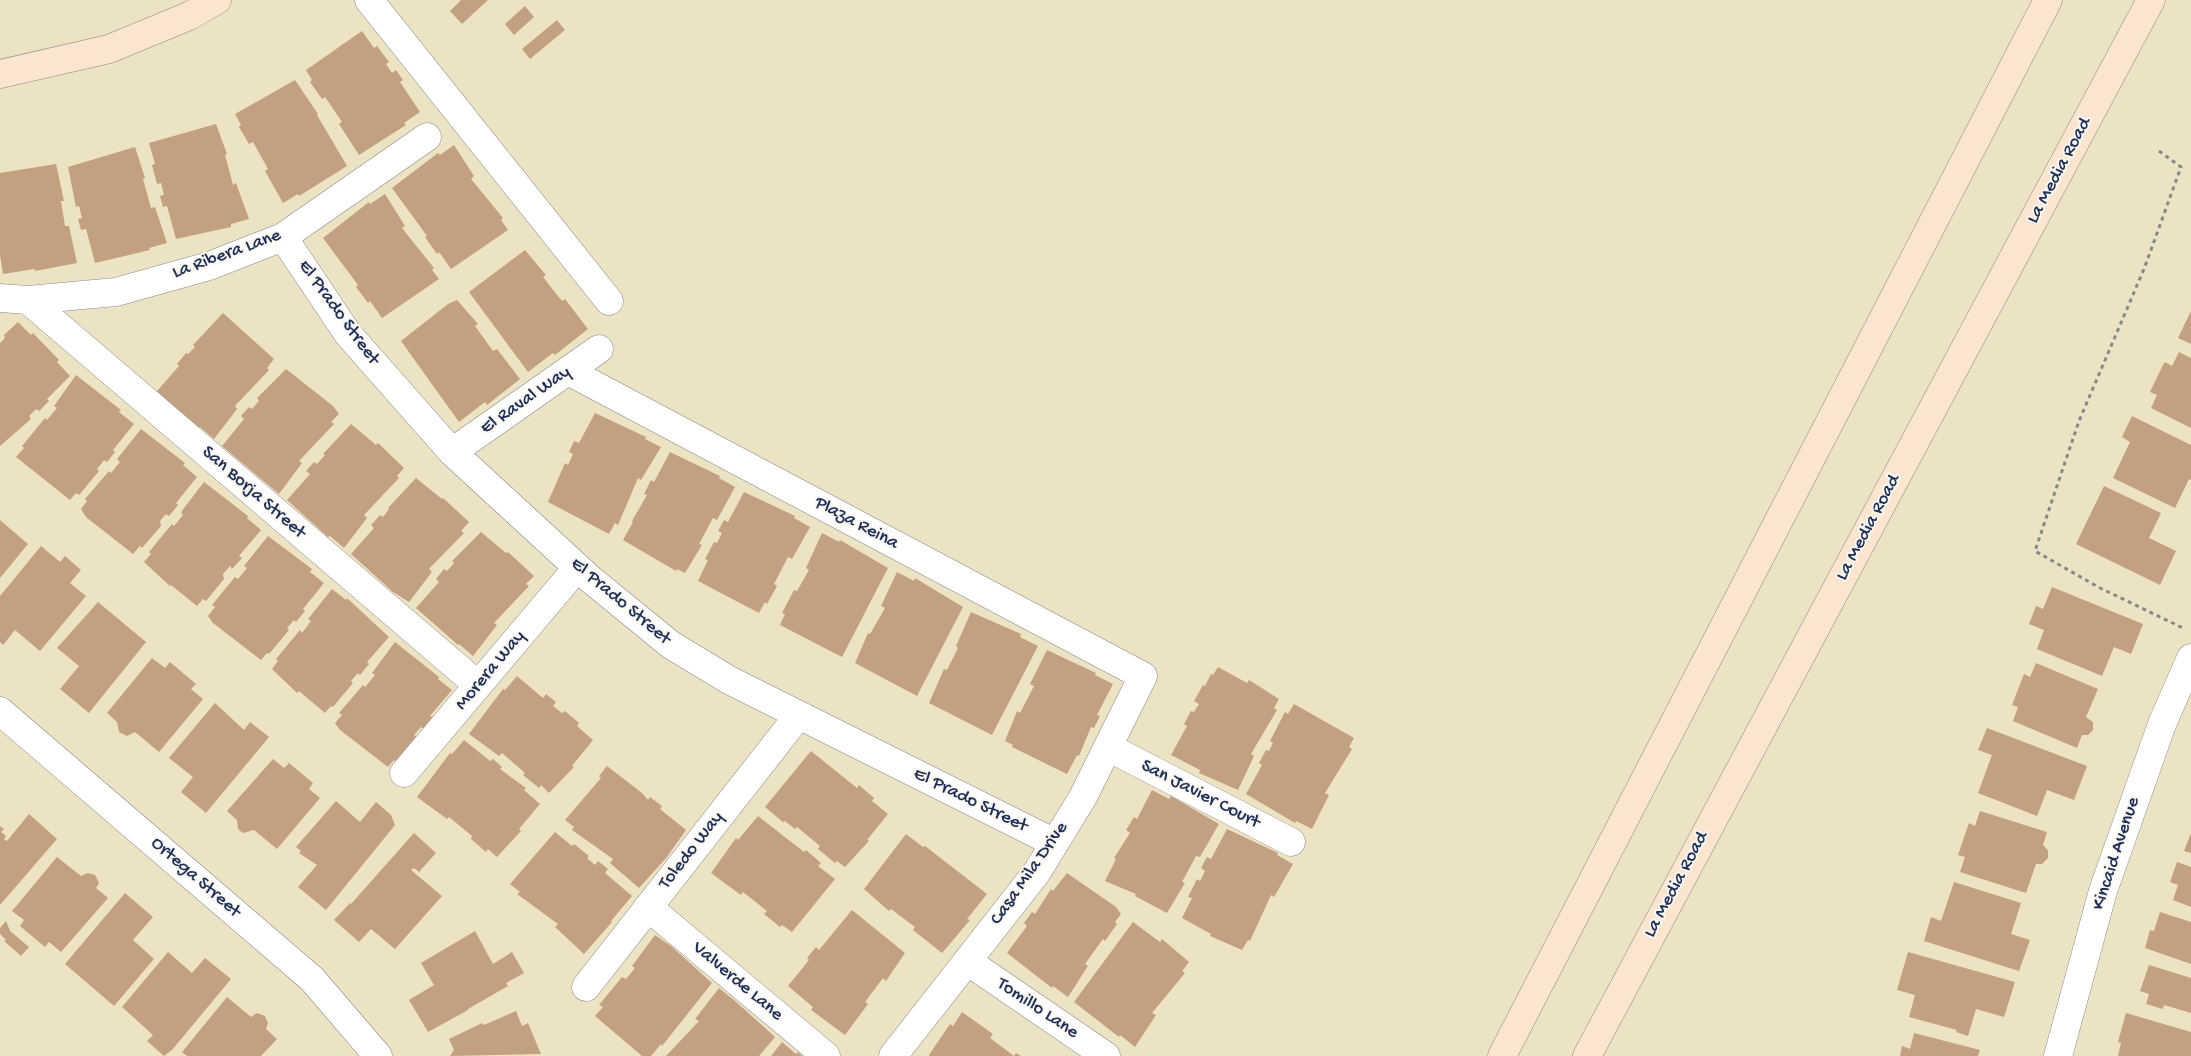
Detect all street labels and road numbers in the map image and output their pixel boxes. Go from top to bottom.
street label: La Media Road [2023,114,2097,228]
street label: La Ribera Lane [170,225,284,285]
street label: El Prado Street [292,256,384,370]
street label: El Raval Way [477,362,575,440]
street label: San Borja Street [196,442,310,544]
street label: La Media Road [1832,471,1906,585]
street label: Plaza Reina [810,492,902,556]
street label: El Prado Street [565,553,675,651]
street label: Morera Way [451,626,531,716]
street label: San Javier Court [1137,755,1263,835]
street label: El Prado Street [909,763,1031,839]
street label: Kincaid Avenue [2088,795,2146,913]
street label: Toledo Way [654,807,730,895]
street label: Casa Mila Drive [986,818,1074,930]
street label: La Media Road [1640,828,1714,942]
street label: Ortega Street [145,833,245,923]
street label: Valverde Lane [687,937,787,1027]
street label: Tomillo Lane [992,973,1082,1045]

